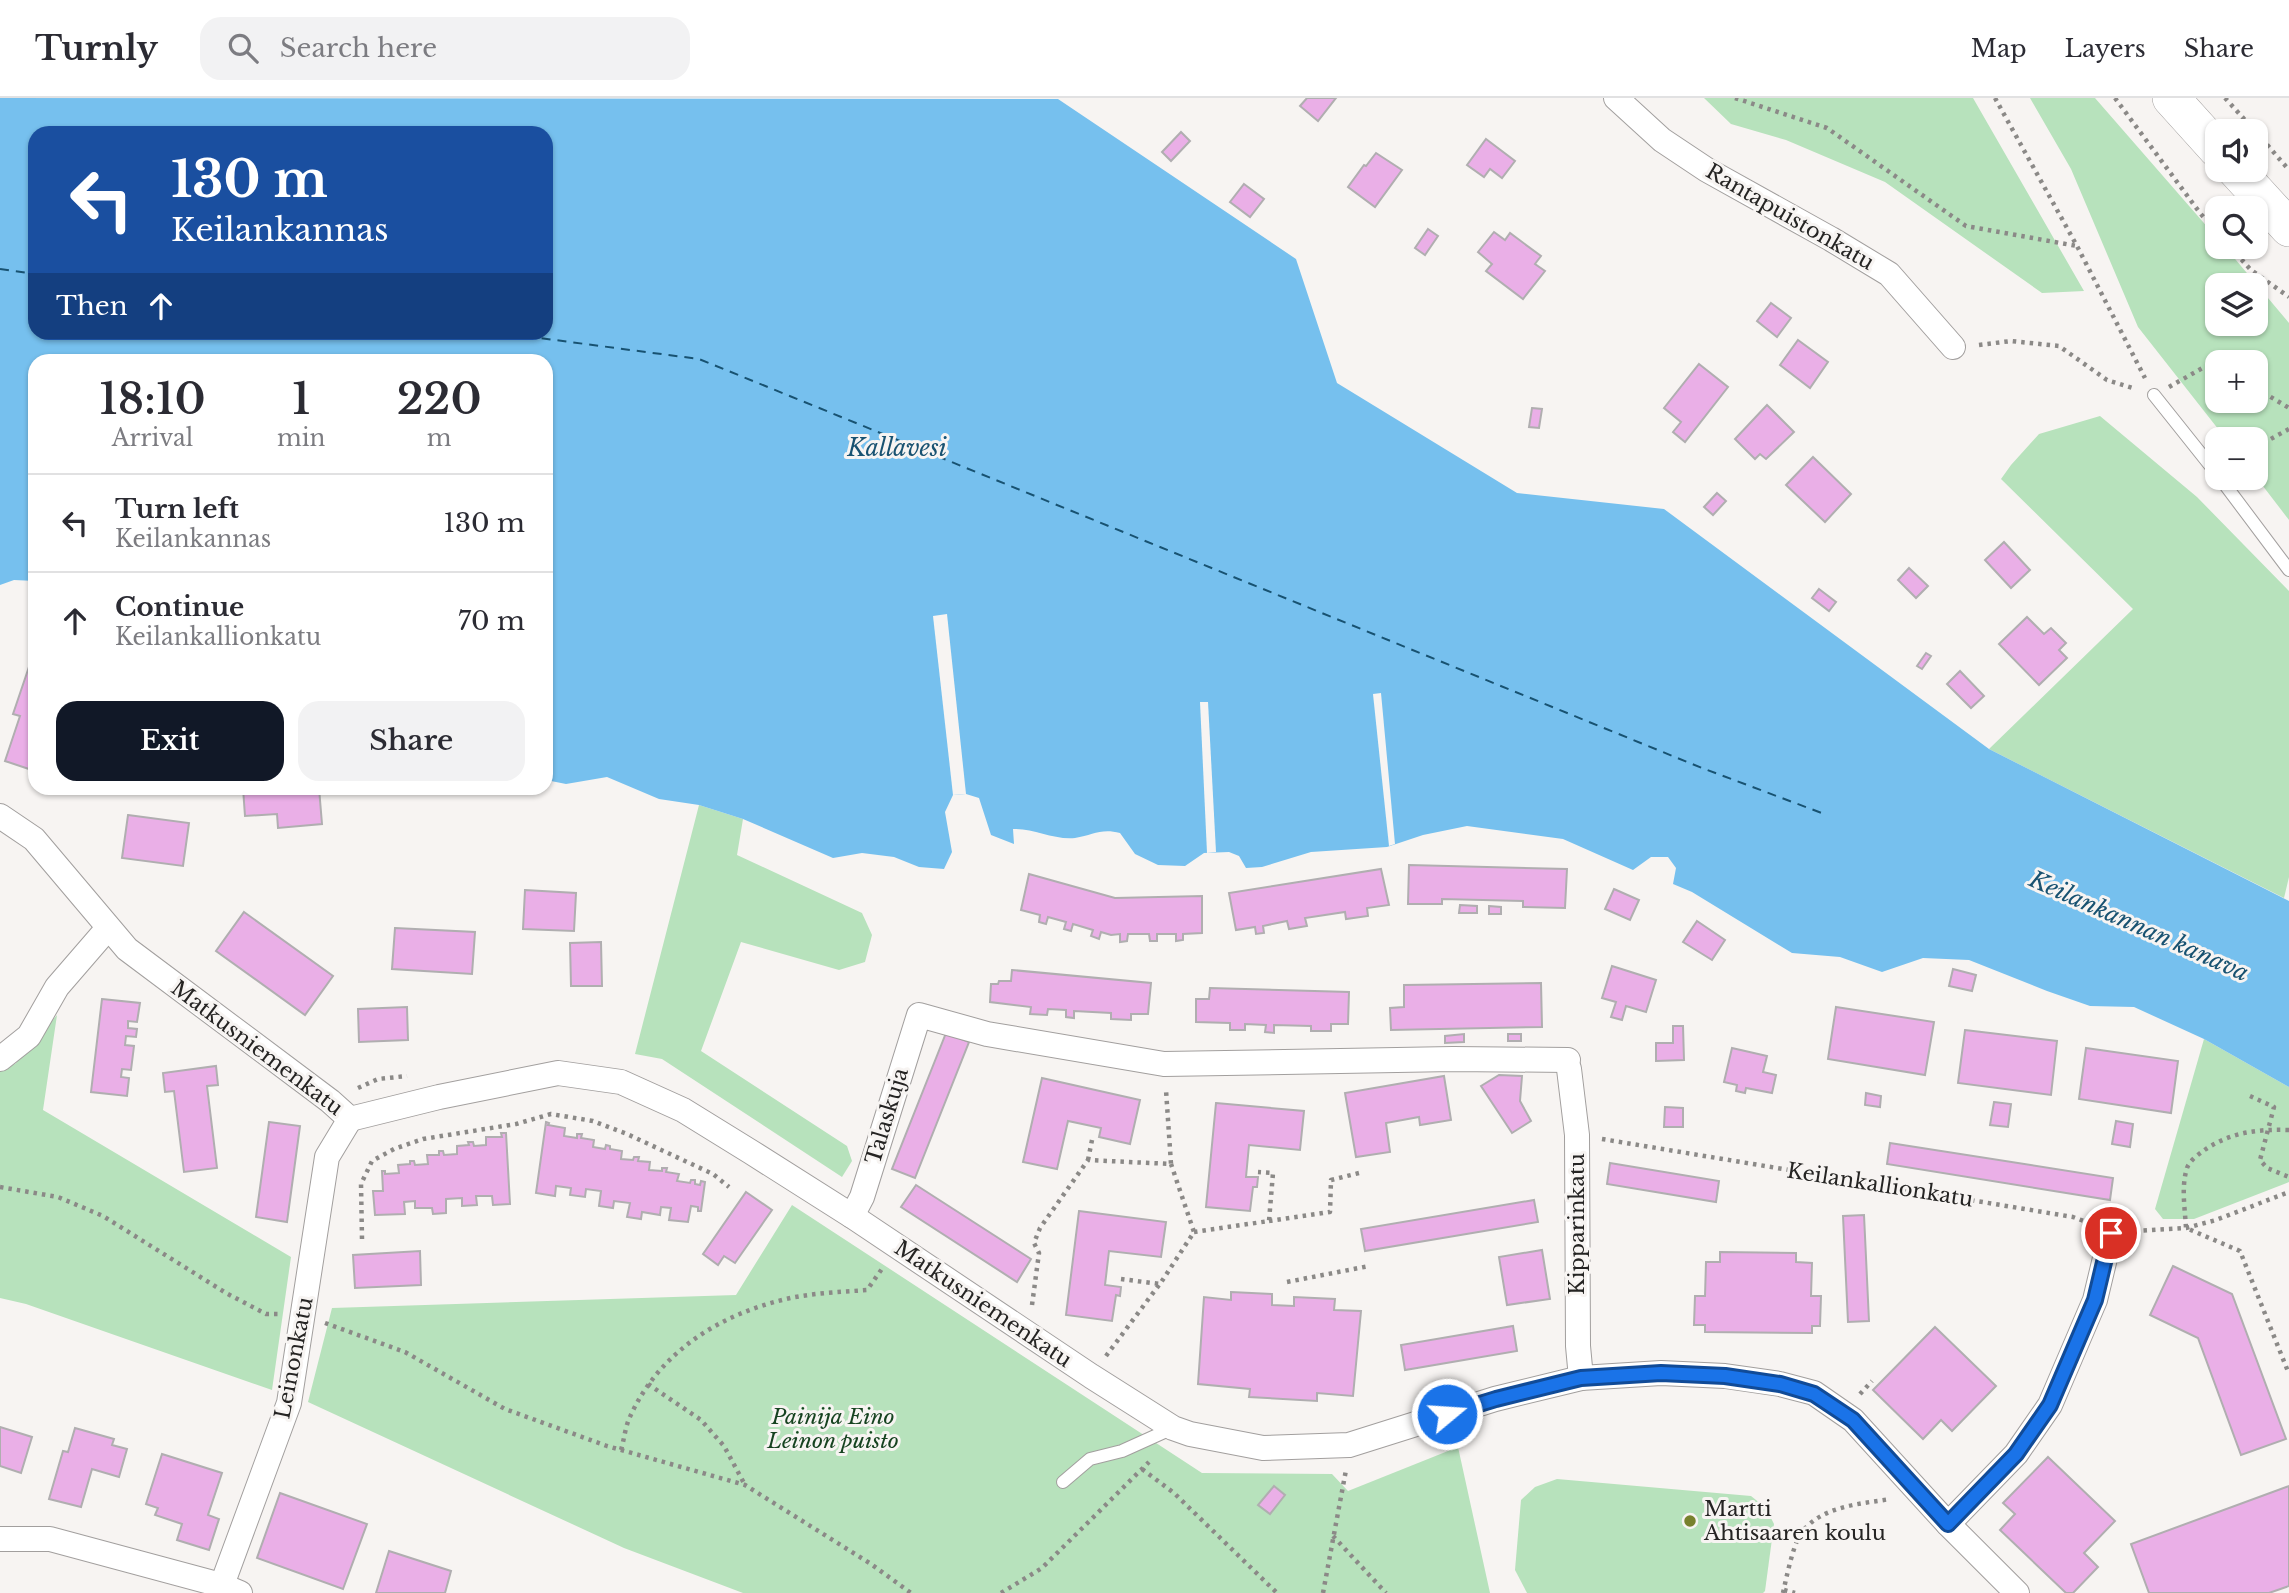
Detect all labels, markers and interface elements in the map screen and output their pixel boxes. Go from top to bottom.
search box [200,17,690,80]
text: Turnly [35,28,158,69]
icon: search [224,29,262,67]
text: Search here [280,32,437,64]
text: Map [1971,34,2027,63]
text: Layers [2065,34,2146,63]
text: Share [2184,34,2254,63]
map controls [2205,119,2268,490]
button: sound [2205,119,2268,182]
text: 130 m [171,149,328,210]
icon: left [56,154,147,245]
street label: Rantapuistonkatu [1701,158,1879,276]
button: search [2205,196,2268,259]
text: Keilankannas [171,210,388,250]
button: layers [2205,273,2268,336]
icon: ahead [142,287,180,325]
text: Then [56,290,128,322]
button: + [2205,350,2268,413]
text: 18:10 [99,373,206,425]
text: 1 [292,373,310,425]
text: 220 [397,373,482,425]
text: Arrival [112,424,193,452]
text: min [277,424,325,452]
text: m [427,424,451,452]
button: − [2205,427,2268,490]
water label: Kallavesi [846,434,947,462]
text: Turn left [115,493,239,525]
icon: left [56,504,94,542]
text: 130 m [443,507,525,539]
text: Keilankannas [115,525,271,553]
text: Continue [115,591,244,623]
icon: ahead [56,602,94,640]
text: 70 m [458,605,525,637]
text: Keilankallionkatu [115,623,321,651]
button: Exit [56,701,284,781]
button: Share [298,701,525,781]
water label: Keilankannan kanava [2024,865,2253,987]
street label: Matkusniemenkatu [166,975,348,1121]
street label: Talaskuja [860,1064,914,1167]
street label: Kipparinkatu [1564,1153,1590,1295]
street label: Keilankallionkatu [1785,1157,1975,1213]
pin [2081,1203,2141,1263]
icon: arrive [2092,1214,2130,1252]
street label: Matkusniemenkatu [889,1235,1077,1373]
street label: Leinonkatu [269,1295,319,1421]
position arrow [1410,1377,1484,1451]
park label: Painija Eino Leinon puisto [766,1404,899,1454]
place label: Martti Ahtisaaren koulu [1703,1496,1886,1546]
marker: Martti Ahtisaaren koulu [1682,1513,1698,1529]

